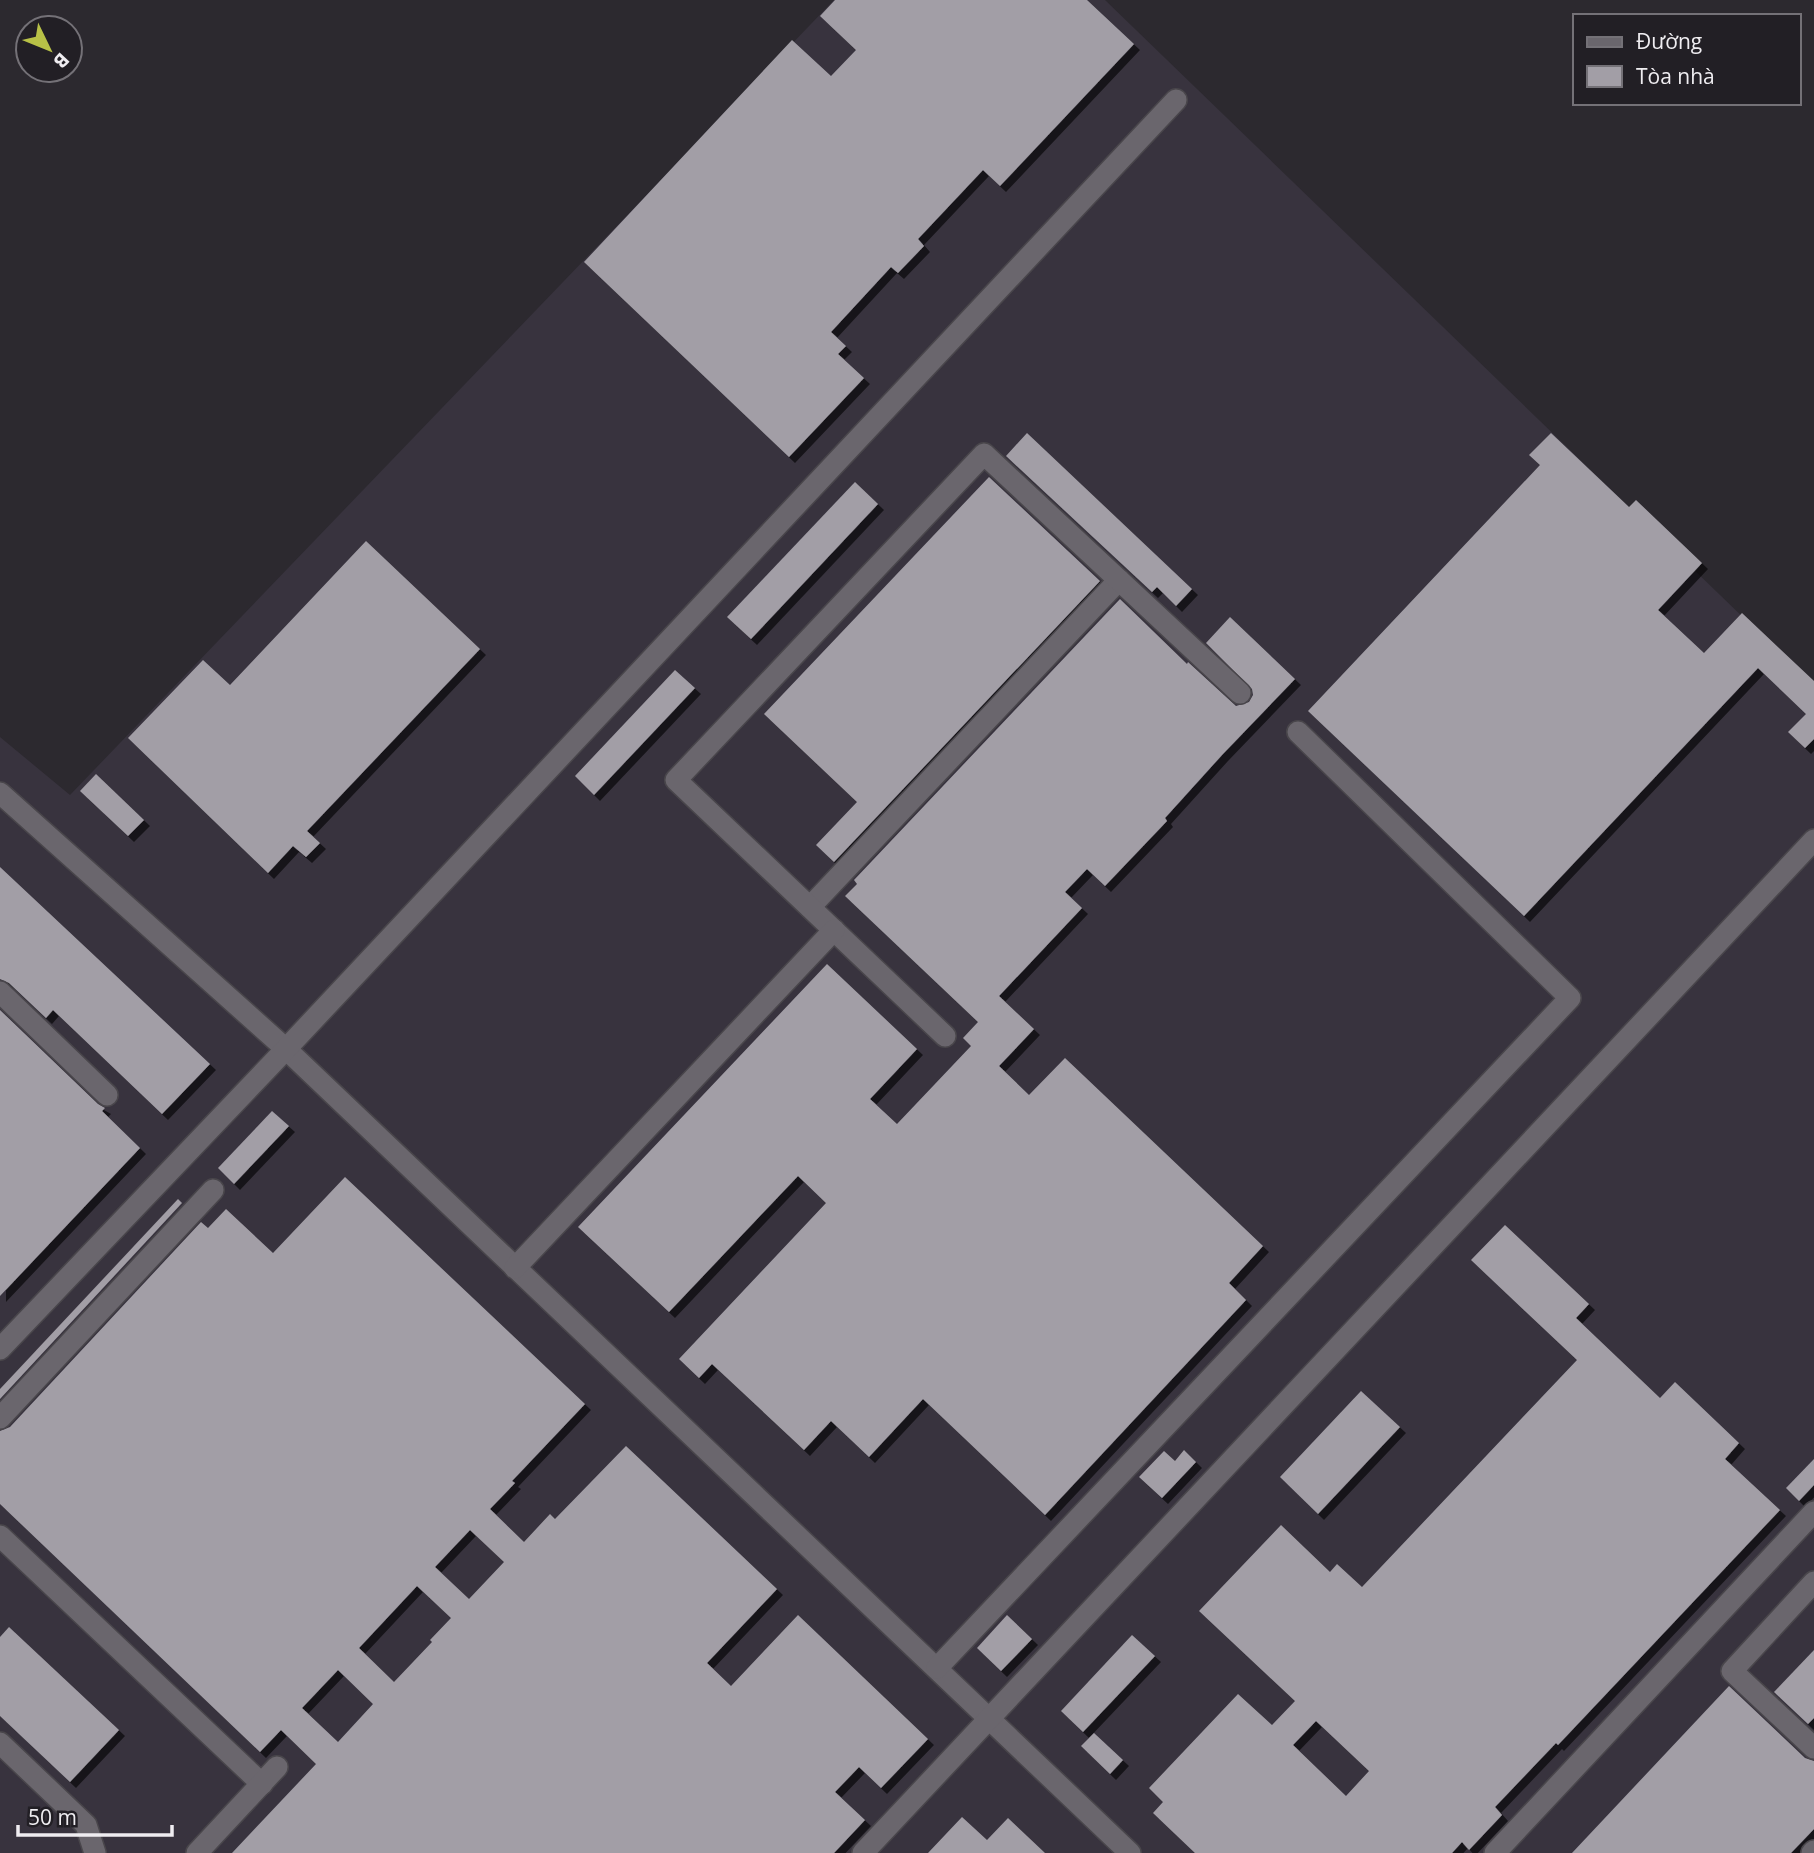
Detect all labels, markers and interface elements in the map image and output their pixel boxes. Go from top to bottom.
north arrow [14,14,84,84]
legend [1573,14,1800,105]
text: Đường [1636,27,1702,55]
text: B [48,47,75,74]
text: Tòa nhà [1636,62,1715,90]
scale bar [18,1794,172,1838]
text: 50 m [28,1803,77,1831]

